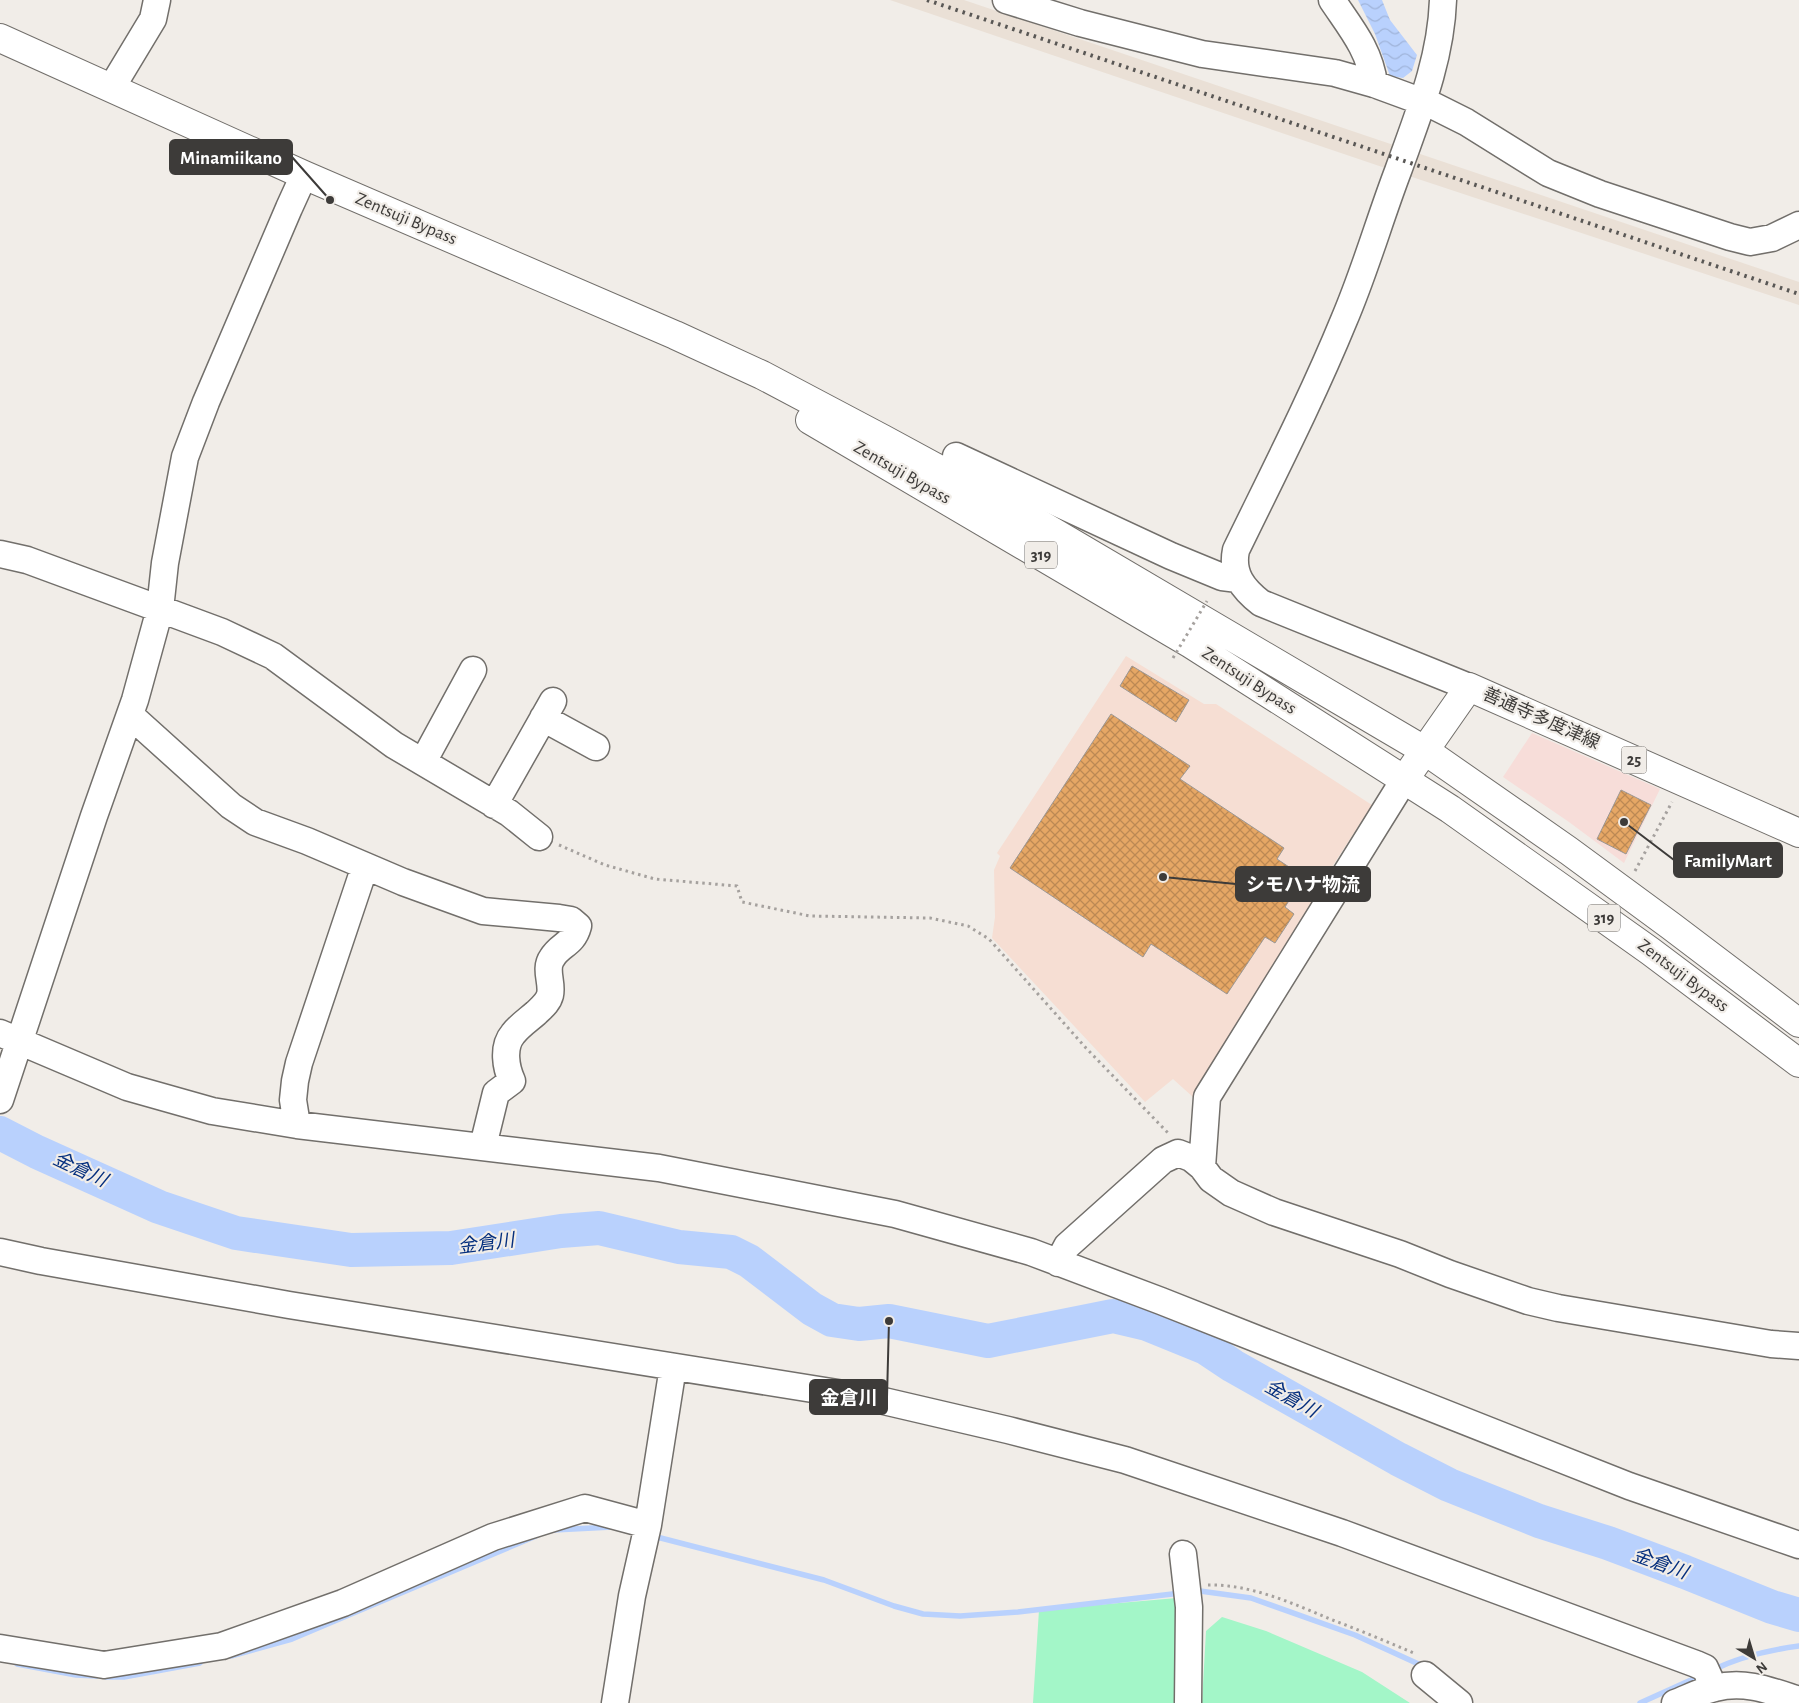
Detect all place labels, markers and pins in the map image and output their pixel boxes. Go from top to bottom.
callout: Minamiikano [170,140,292,174]
callout: FamilyMart [1674,843,1782,877]
callout: シモハナ物流 [1236,867,1370,901]
callout: 金倉川 [810,1380,887,1414]

